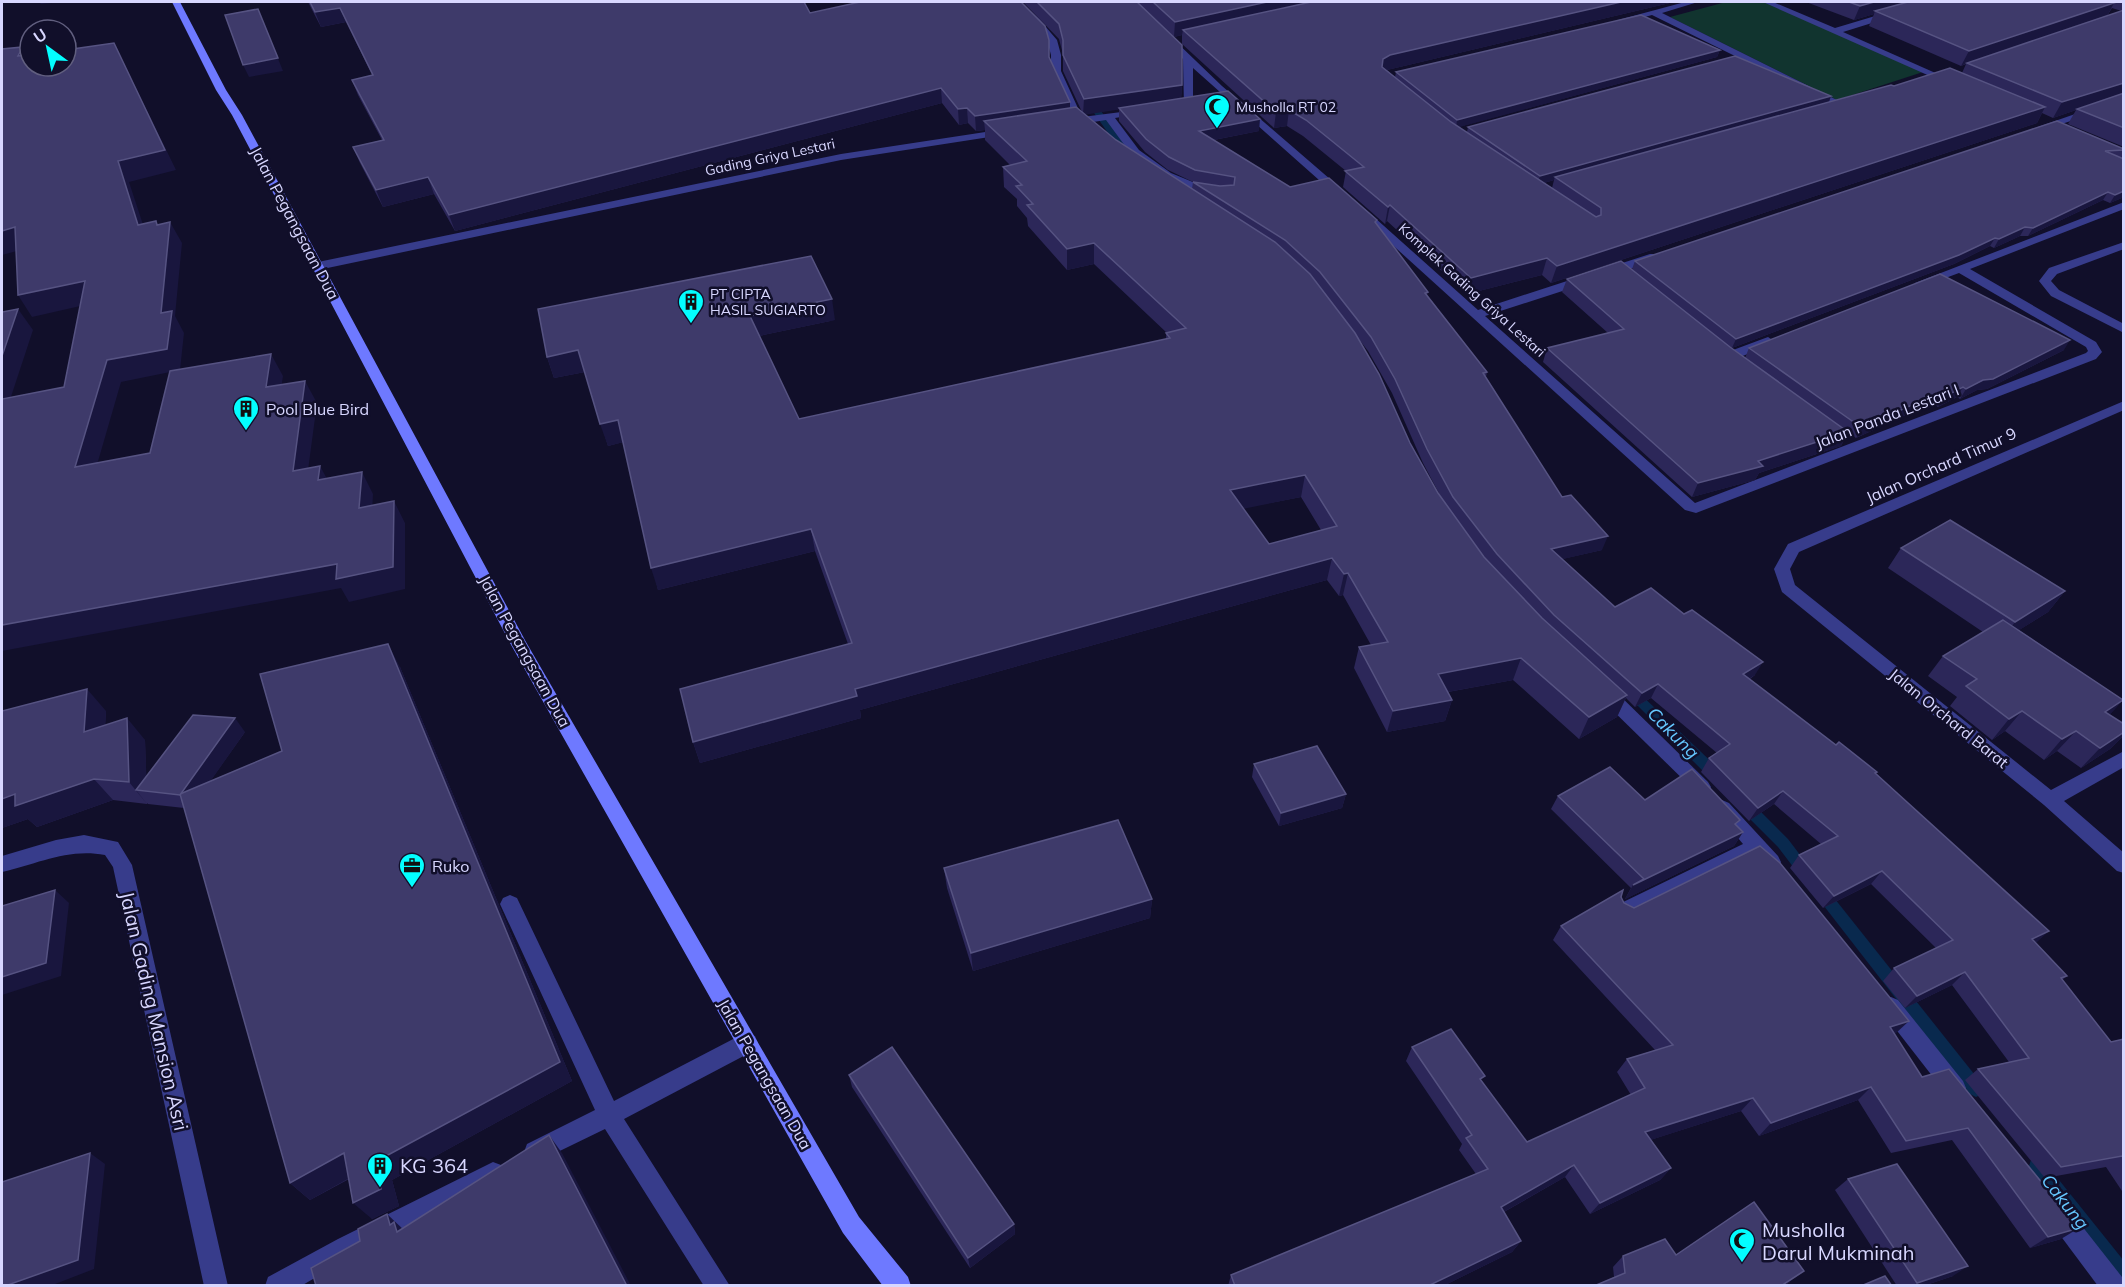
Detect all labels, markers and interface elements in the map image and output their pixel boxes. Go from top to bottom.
north arrow [18,18,78,78]
text: U [29,24,50,47]
mosque icon: Musholla RT 02 [1202,92,1232,130]
place label: Musholla RT 02 [1236,98,1336,116]
street label: Gading Griya Lestari [703,134,837,180]
street label: Jalan Pegangsaan Dua [246,143,344,303]
street label: Komplek Gading Griya Lestari [1395,219,1549,361]
place label: PT CIPTA HASIL SUGIARTO [710,285,826,319]
building icon: PT CIPTA HASIL SUGIARTO [676,287,706,325]
street label: Jalan Panda Lestari I [1812,379,1962,453]
building icon: Pool Blue Bird [231,394,261,432]
place label: Pool Blue Bird [266,399,369,419]
street label: Jalan Orchard Timur 9 [1863,423,2019,507]
street label: Jalan Pegangsaan Dua [475,572,575,730]
street label: Jalan Orchard Barat [1885,664,2013,772]
water label: Cakung [1643,702,1704,763]
office icon: Ruko [397,851,427,889]
place label: Ruko [432,856,469,876]
street label: Jalan Gading Mansion Asri [115,889,194,1133]
street label: Jalan Pegangsaan Dua [714,995,816,1153]
building icon: KG 364 [365,1151,395,1189]
place label: KG 364 [400,1153,468,1178]
water label: Cakung [2037,1169,2094,1234]
place label: Musholla Darul Mukminah [1762,1217,1914,1265]
mosque icon: Musholla Darul Mukminah [1727,1226,1757,1264]

